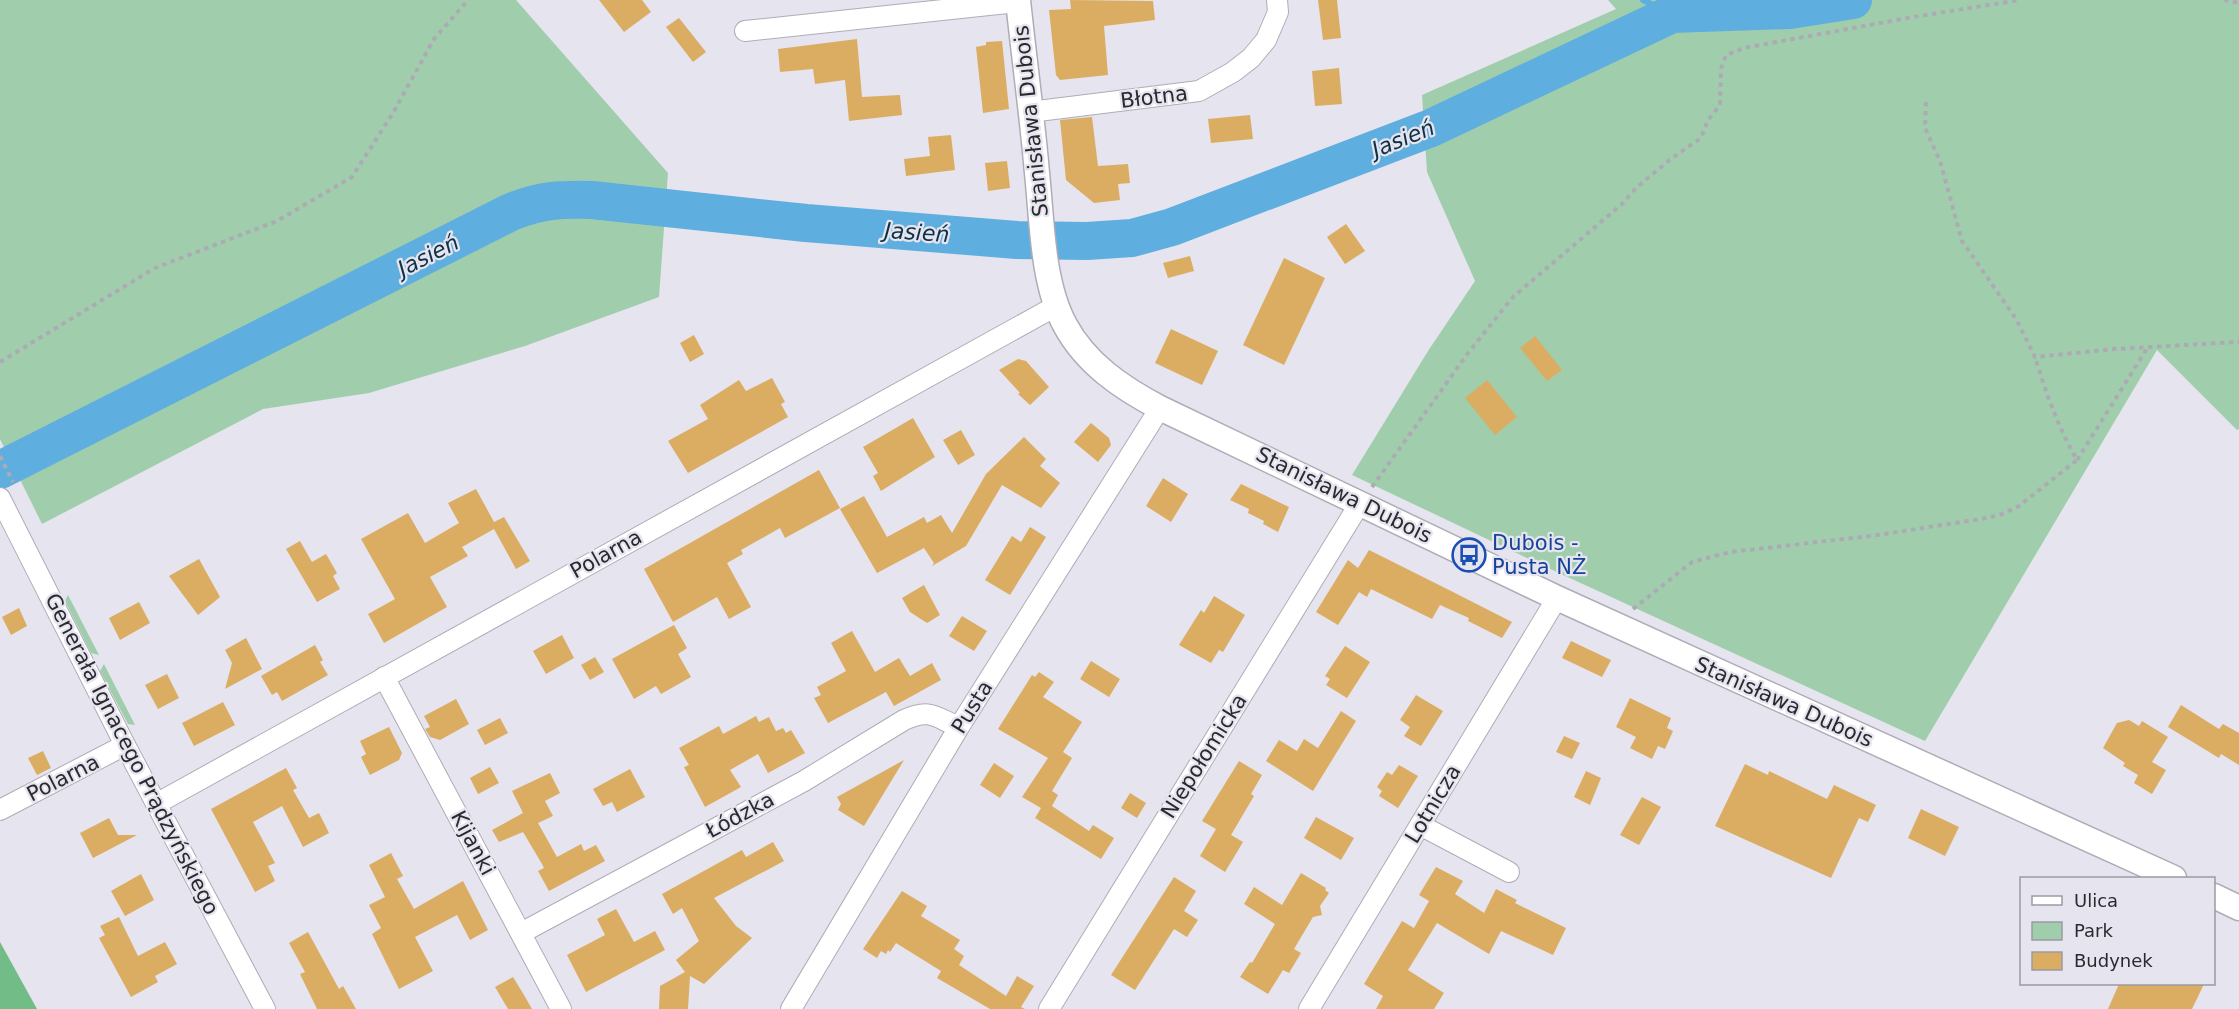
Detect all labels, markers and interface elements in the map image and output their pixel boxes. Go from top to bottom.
street label: Stanisława Dubois [1009,24,1053,218]
street label: Błotna [1119,81,1189,113]
water label: Jasień [1365,115,1438,164]
water label: Jasień [880,217,950,247]
water label: Jasień [390,230,463,283]
street label: Stanisława Dubois [1252,442,1436,548]
street label: Polarna [566,525,646,583]
place label: Dubois - Pusta NŻ [1492,531,1586,579]
bus stop icon: Dubois - Pusta NŻ [1451,537,1487,573]
street label: Generała Ignacego Prądzyńskiego [40,589,224,919]
street label: Stanisława Dubois [1691,652,1877,752]
street label: Pusta [947,676,997,738]
street label: Niepołomicka [1156,689,1252,823]
street label: Polarna [23,750,103,806]
street label: Lotnicza [1400,761,1466,847]
street label: Łódzka [701,787,778,843]
street label: Kijanki [446,807,500,879]
legend [2020,877,2215,985]
text: Ulica [2074,890,2118,911]
text: Park [2074,920,2113,941]
text: Budynek [2074,950,2153,971]

